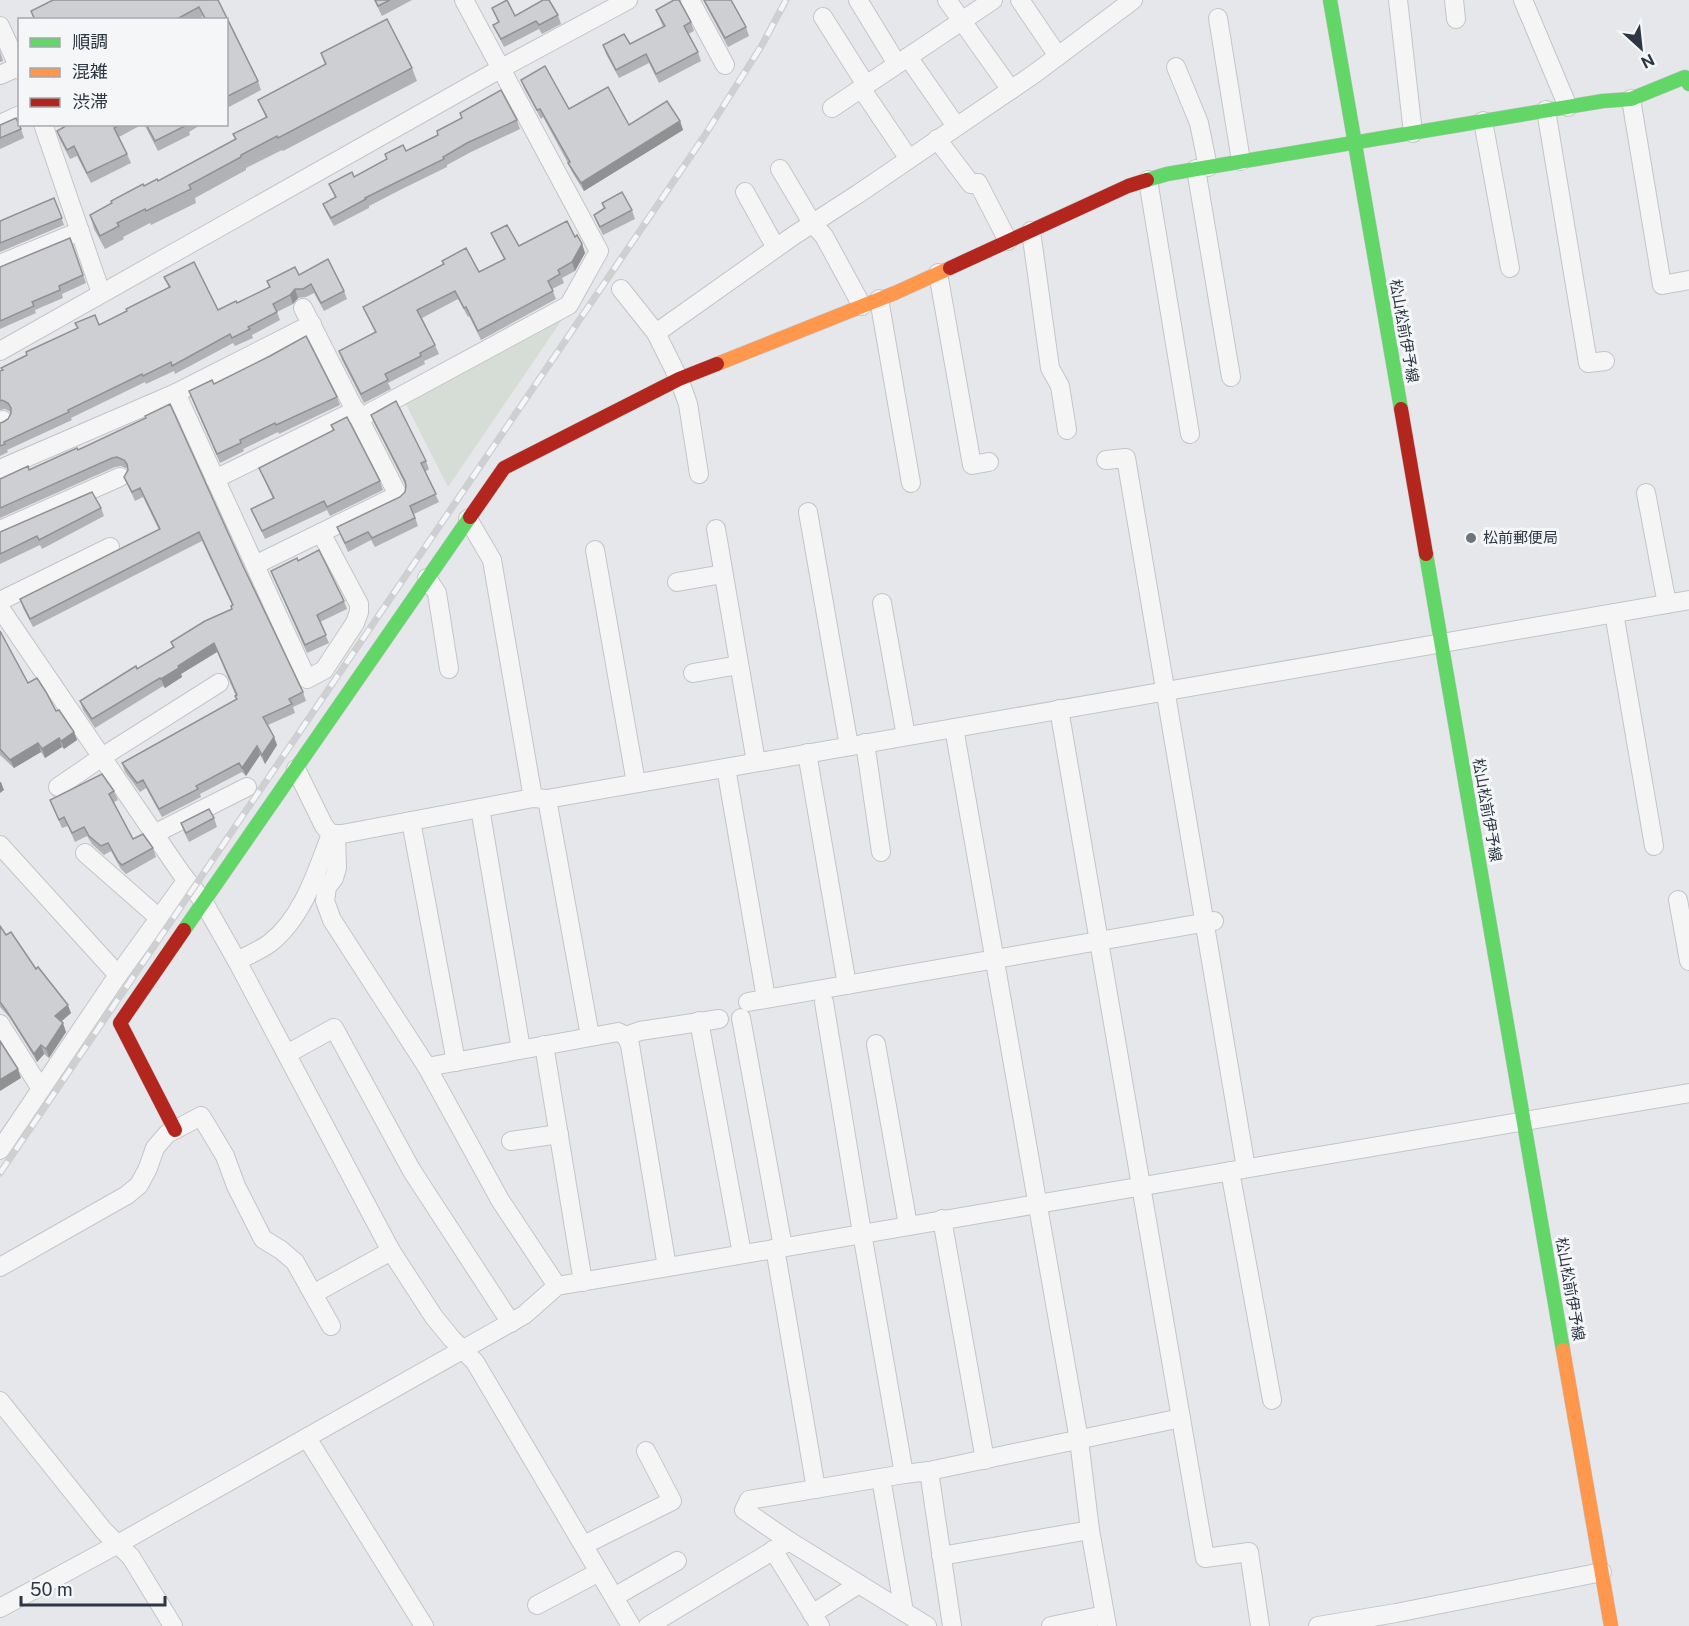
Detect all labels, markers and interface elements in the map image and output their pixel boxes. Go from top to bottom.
legend [18,18,228,126]
north arrow [1611,18,1671,78]
text: 順調 [72,31,108,52]
text: N [1638,50,1657,72]
text: 混雑 [72,61,108,82]
text: 渋滞 [72,91,108,112]
street label: 松山松前伊予線 [1387,278,1422,384]
place label: 松前郵便局 [1483,529,1558,546]
marker: 松前郵便局 [1464,531,1478,545]
street label: 松山松前伊予線 [1470,757,1505,863]
street label: 松山松前伊予線 [1553,1236,1588,1342]
scale bar [21,1569,165,1607]
text: 50 m [30,1579,73,1600]

